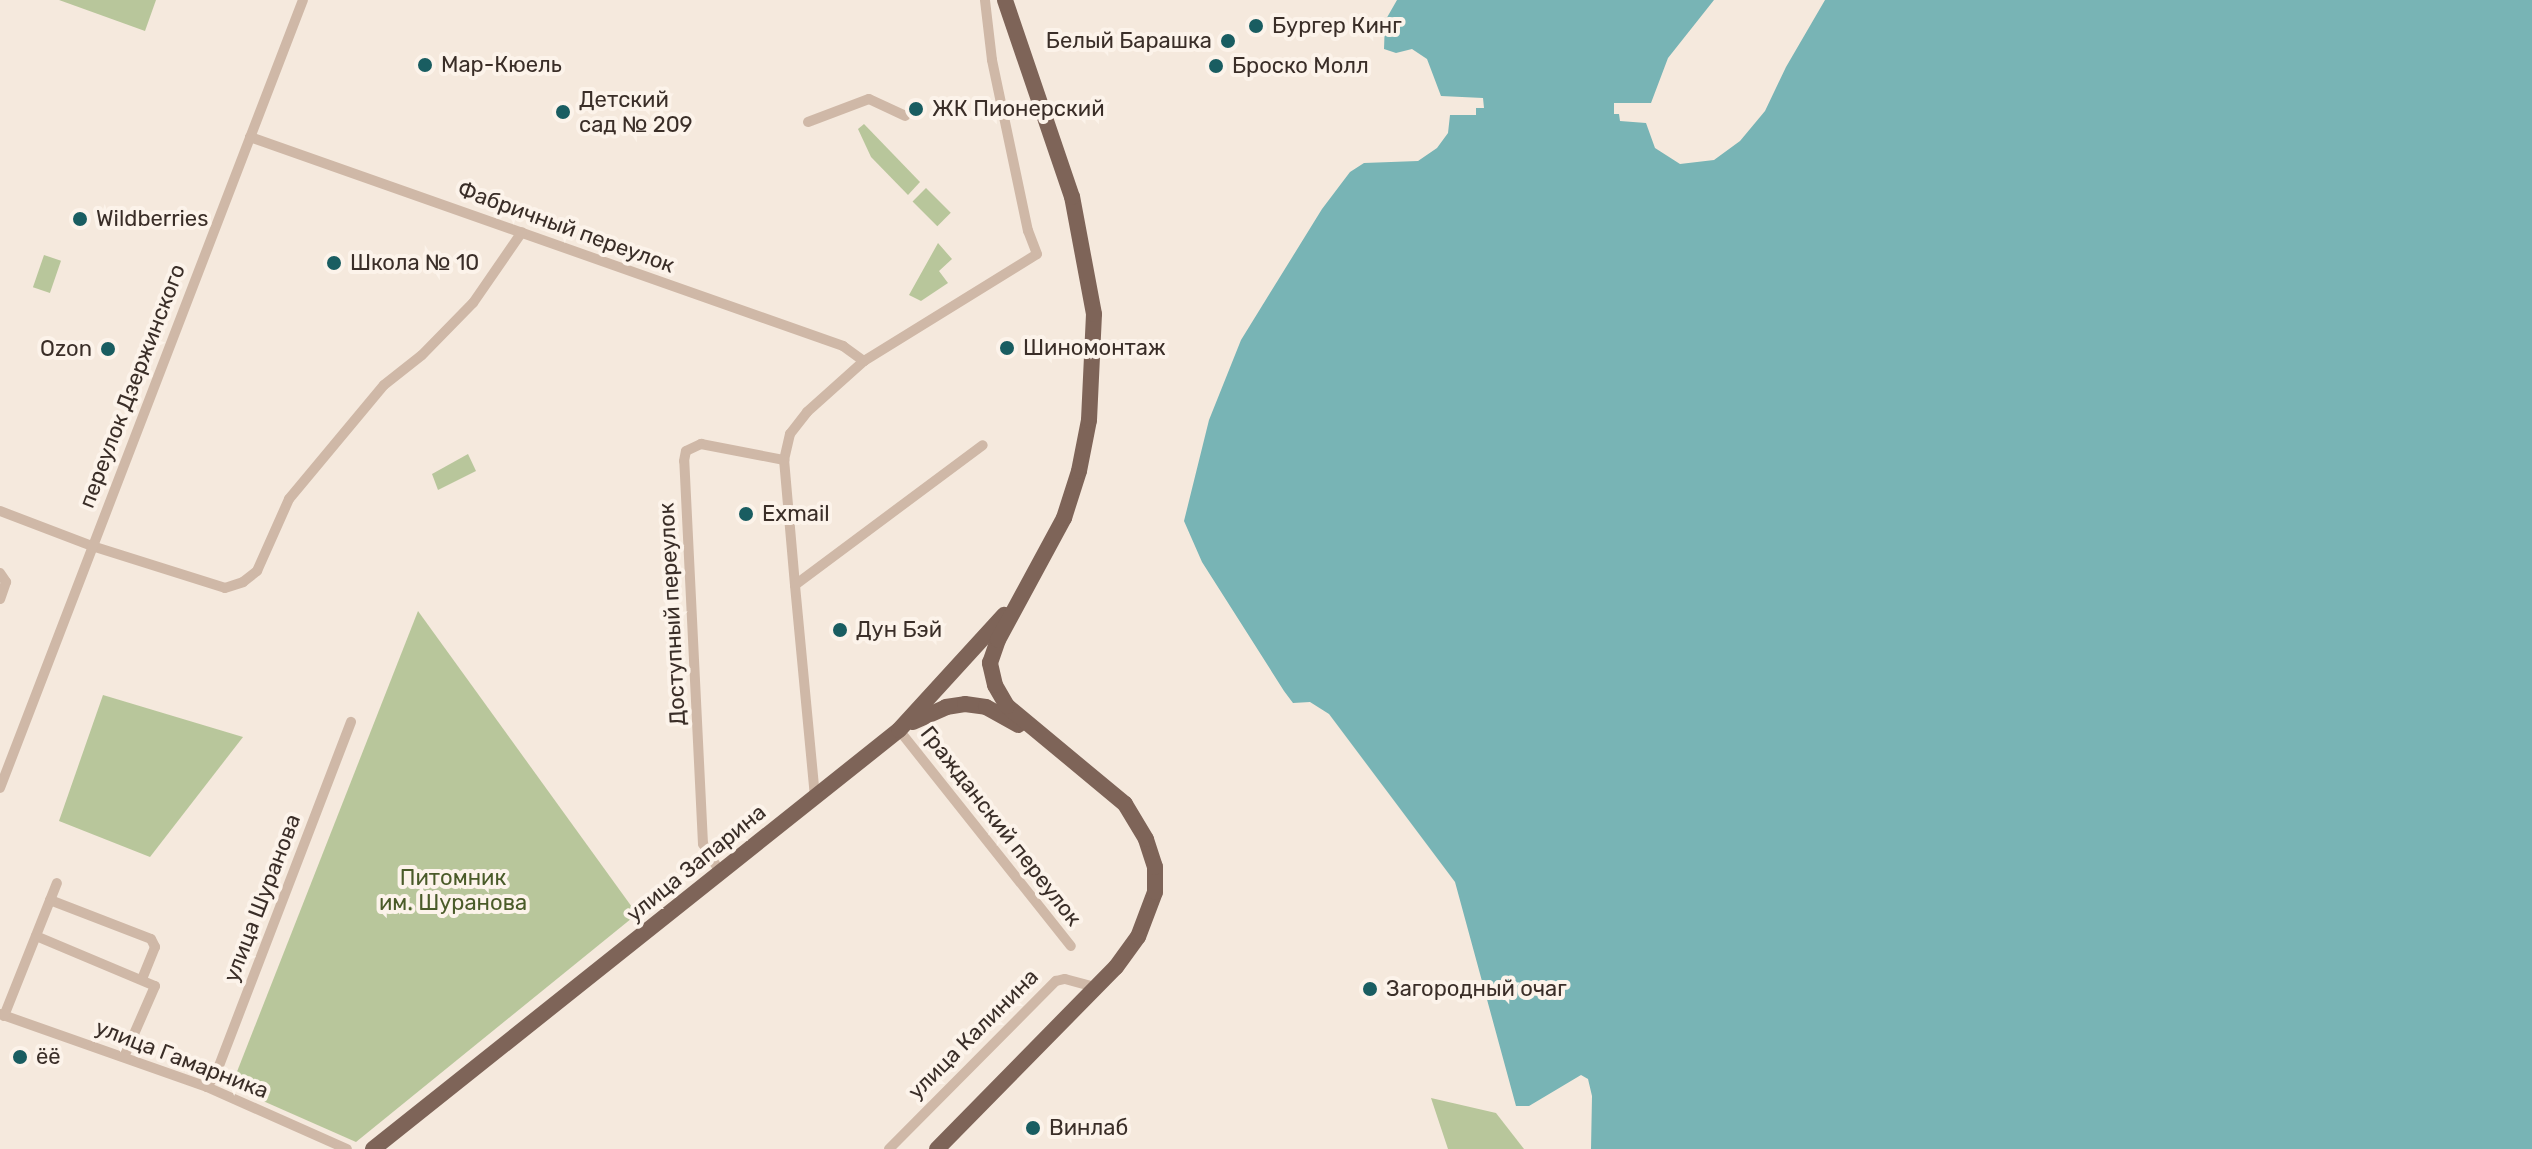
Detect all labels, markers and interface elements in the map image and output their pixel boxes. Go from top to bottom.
place label: Бургер Кинг [1272,13,1402,39]
marker: Бургер Кинг [1247,17,1265,35]
place label: Белый Барашка [1046,28,1212,54]
marker: Белый Барашка [1219,32,1237,50]
place label: Мар-Кюель [441,52,562,78]
place label: Броско Молл [1232,53,1369,79]
marker: Мар-Кюель [416,56,434,74]
marker: Броско Молл [1207,57,1225,75]
place label: Детский сад № 209 [579,86,693,138]
place label: ЖК Пионерский [932,96,1105,122]
marker: ЖК Пионерский [907,100,925,118]
marker: Детский сад № 209 [554,103,572,121]
street label: Фабричный переулок [454,175,678,279]
place label: Wildberries [96,206,208,232]
marker: Wildberries [71,210,89,228]
place label: Школа № 10 [350,250,479,276]
marker: Школа № 10 [325,254,343,272]
street label: переулок Дзержинского [73,260,191,512]
place label: Шиномонтаж [1023,335,1166,361]
place label: Ozon [40,336,92,362]
marker: Шиномонтаж [998,339,1016,357]
marker: Ozon [99,340,117,358]
place label: Exmail [762,501,830,527]
street label: Доступный переулок [653,502,691,726]
marker: Exmail [737,505,755,523]
place label: Дун Бэй [856,617,942,643]
marker: Дун Бэй [831,621,849,639]
street label: Гражданский переулок [915,721,1087,931]
street label: улица Запарина [621,799,771,927]
street label: улица Шуранова [218,810,306,986]
park label: Питомник им. Шуранова [379,864,527,916]
street label: улица Калинина [902,963,1044,1105]
place label: Загородный очаг [1386,976,1567,1002]
marker: Загородный очаг [1361,980,1379,998]
street label: улица Гамарника [92,1014,272,1104]
place label: ёё [36,1044,61,1070]
marker: ёё [11,1048,29,1066]
place label: Винлаб [1049,1115,1128,1141]
marker: Винлаб [1024,1119,1042,1137]

